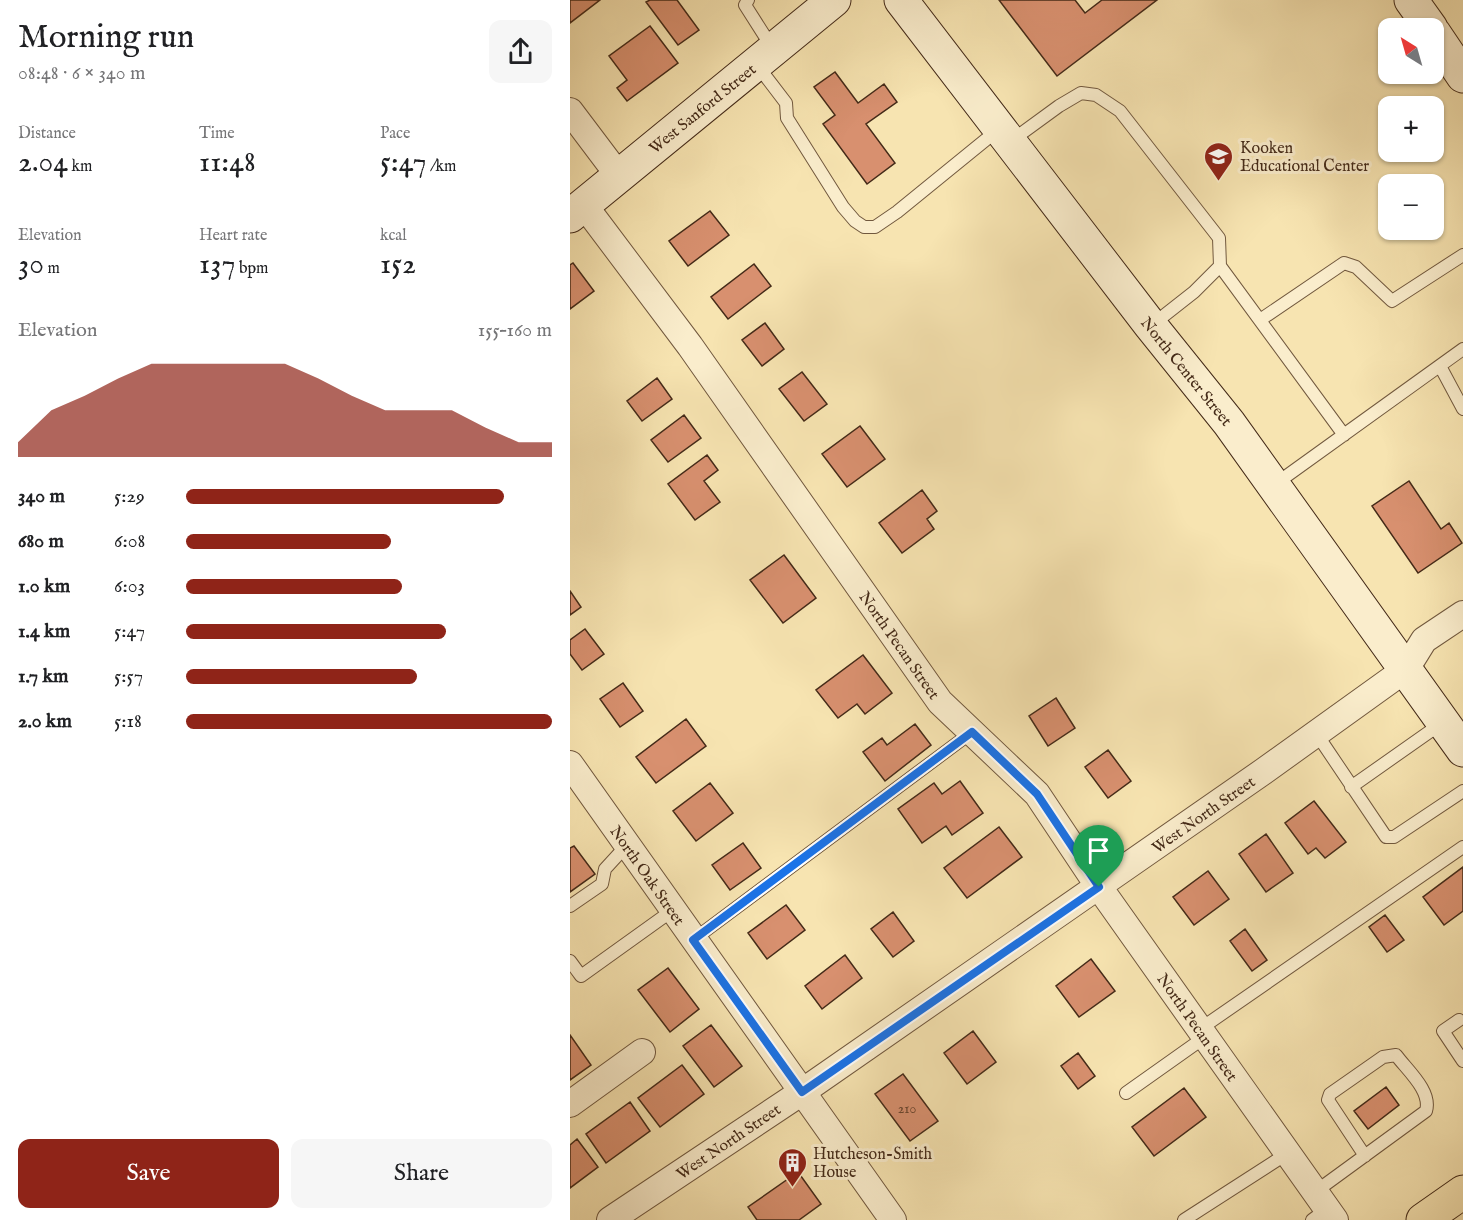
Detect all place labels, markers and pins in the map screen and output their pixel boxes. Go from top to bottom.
place label: Kooken Educational Center [1240,139,1369,177]
school or university icon: Kooken Educational Center [1203,140,1235,182]
pin [1073,825,1124,887]
place label: Hutcheson-Smith House [813,1145,932,1183]
building icon: Hutcheson-Smith House [776,1146,808,1188]

